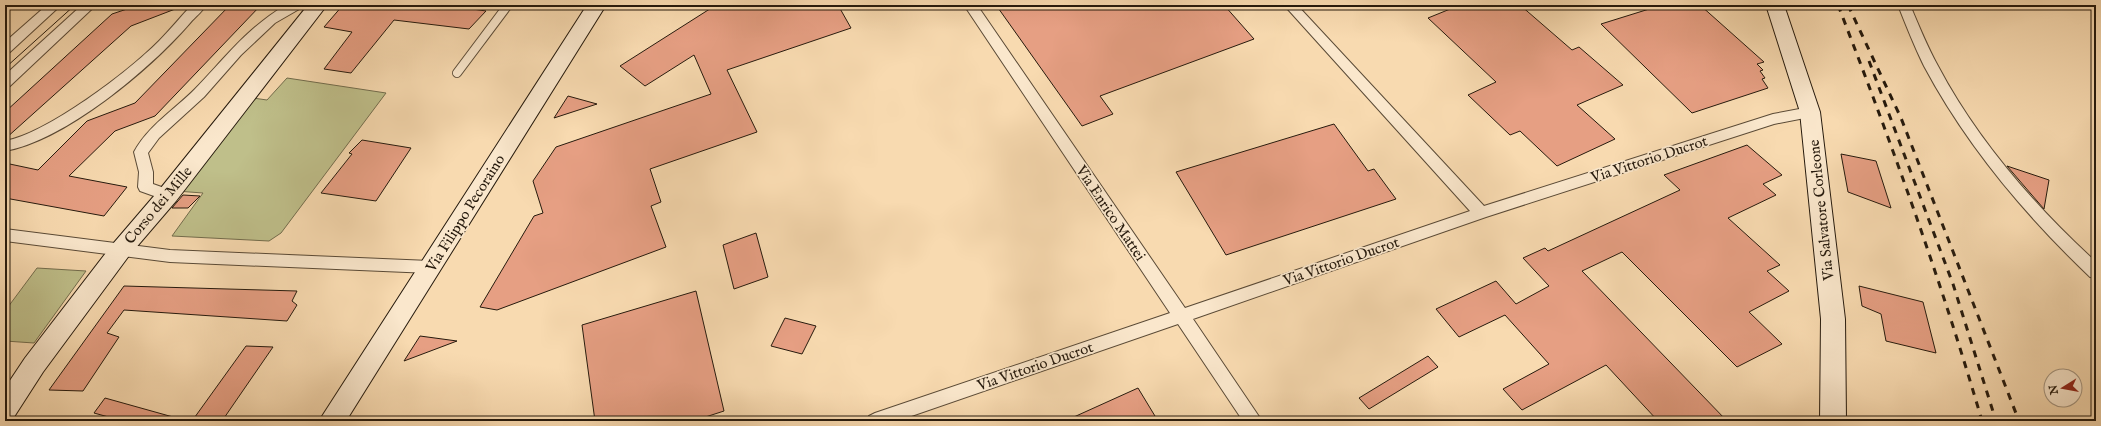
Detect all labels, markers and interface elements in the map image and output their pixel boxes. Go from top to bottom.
street label: Via Vittorio Ducrot [1588,132,1710,188]
street label: Via Salvatore Corleone [1805,138,1838,282]
street label: Via Filippo Pecoraino [421,151,509,276]
street label: Via Enrico Mattei [1071,161,1150,265]
street label: Corso dei Mille [120,162,197,248]
street label: Via Vittorio Ducrot [1280,233,1402,291]
street label: Via Vittorio Ducrot [974,338,1096,396]
north arrow [2043,368,2083,408]
text: N [2046,383,2062,397]

